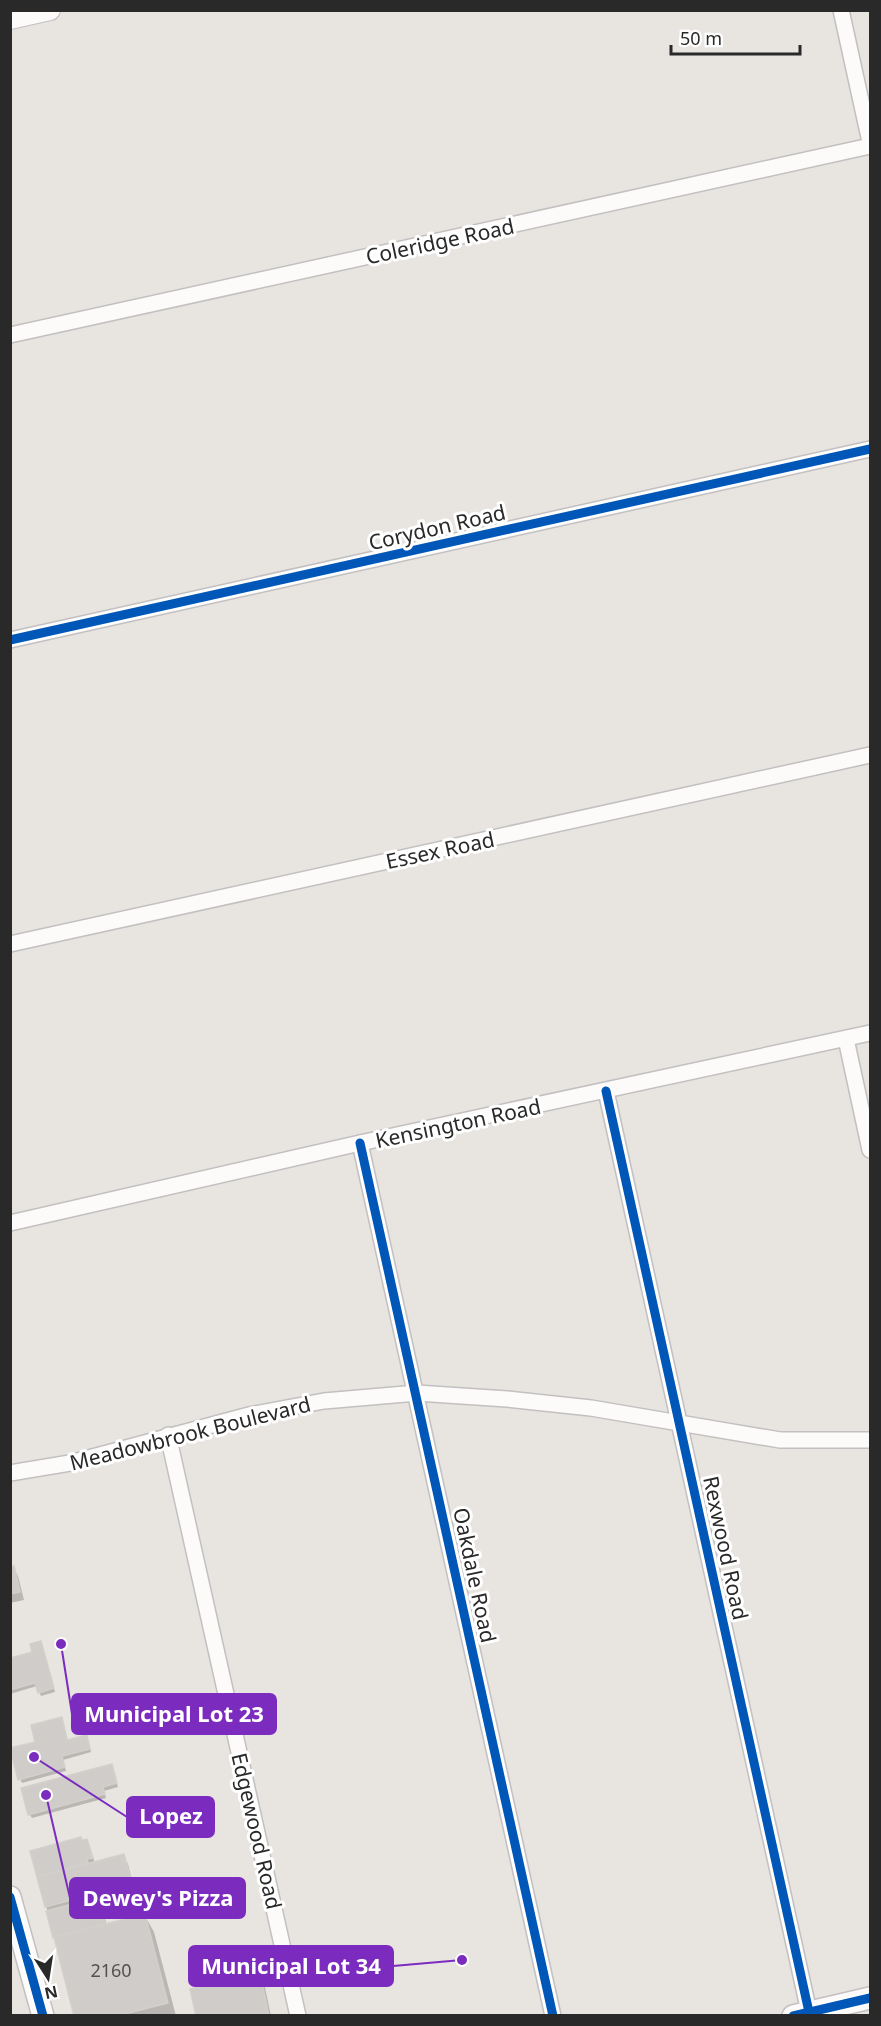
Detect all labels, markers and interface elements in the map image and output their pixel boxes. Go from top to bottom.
scale bar [671,18,800,56]
text: 50 m [680,26,722,50]
street label: Coleridge Road [363,212,517,270]
street label: Corydon Road [366,498,508,556]
street label: Essex Road [383,825,497,875]
street label: Kensington Road [373,1092,543,1154]
street label: Meadowbrook Boulevard [67,1389,313,1477]
street label: Rexwood Road [697,1474,755,1622]
street label: Oakdale Road [447,1505,503,1645]
callout: Municipal Lot 23 [72,1694,276,1734]
text: Municipal Lot 23 [84,1698,264,1728]
street label: Edgewood Road [225,1750,289,1912]
callout: Lopez [127,1797,214,1837]
text: Lopez [139,1800,203,1830]
callout: Dewey's Pizza [70,1878,245,1918]
text: Dewey's Pizza [83,1882,233,1912]
callout: Municipal Lot 34 [189,1946,393,1986]
north arrow [18,1948,78,2008]
text: Municipal Lot 34 [201,1950,381,1980]
house number: 2160 [90,1958,132,1982]
text: N [42,1981,60,2005]

